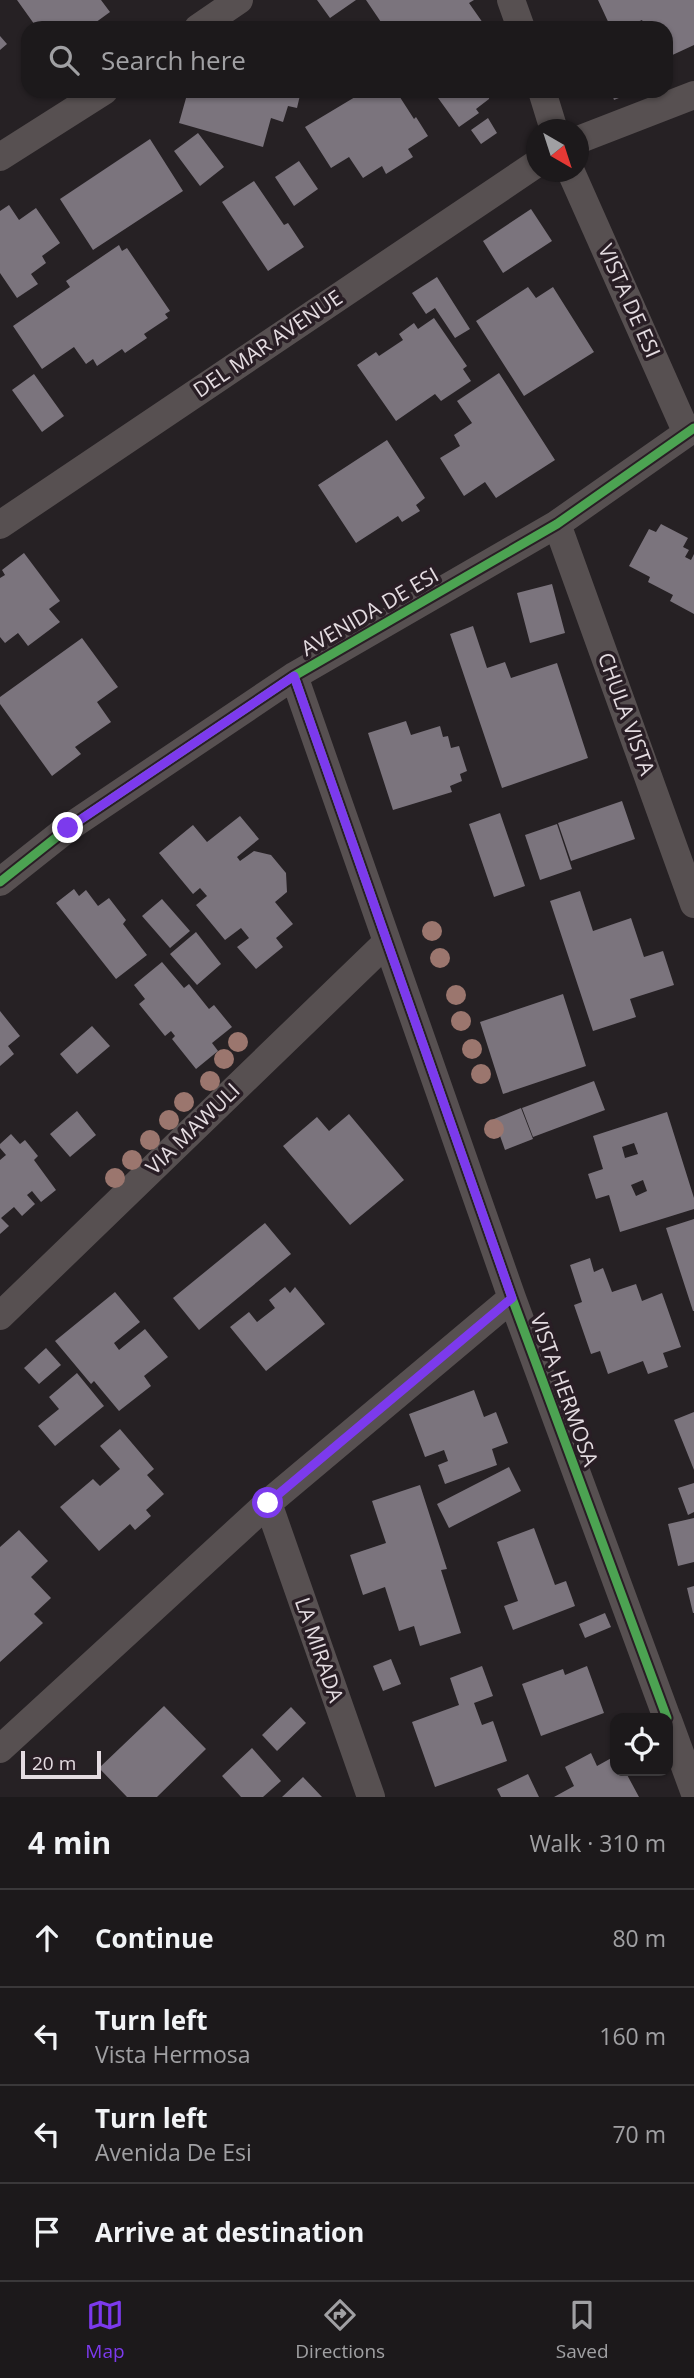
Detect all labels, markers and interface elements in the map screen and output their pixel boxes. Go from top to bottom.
search box [21,21,673,98]
icon: search [45,41,83,79]
text: Search here [101,42,246,78]
north arrow [526,119,589,182]
street label: VISTA DE ESI [592,239,667,362]
street label: DEL MAR AVENUE [187,283,347,403]
street label: AVENIDA DE ESI [296,560,443,662]
street label: CHULA VISTA [592,649,662,779]
route end [52,812,83,843]
street label: VIA MAWULI [139,1076,245,1180]
street label: VISTA HERMOSA [524,1310,606,1470]
route start [252,1487,283,1518]
street label: LA MIRADA [289,1593,351,1707]
map controls [610,1713,673,1776]
button: locate [610,1713,673,1776]
scale bar [21,1748,102,1780]
text: 20 m [32,1750,76,1776]
text: 4 min [28,1822,111,1863]
text: Walk · 310 m [529,1827,666,1859]
icon: ahead [28,1919,66,1957]
text: Continue [95,1920,214,1956]
text: 80 m [612,1922,666,1954]
text: Turn left [95,2002,207,2038]
icon: left [28,2017,66,2055]
text: 160 m [599,2020,666,2052]
text: Vista Hermosa [95,2038,251,2070]
text: Turn left [95,2100,207,2136]
icon: left [28,2115,66,2153]
text: 70 m [612,2118,666,2150]
text: Avenida De Esi [95,2136,252,2168]
icon: arrive [28,2213,66,2251]
text: Arrive at destination [95,2214,364,2250]
tab: Map [85,2296,125,2364]
tab: Directions [295,2296,385,2364]
tab: Saved [556,2296,609,2364]

